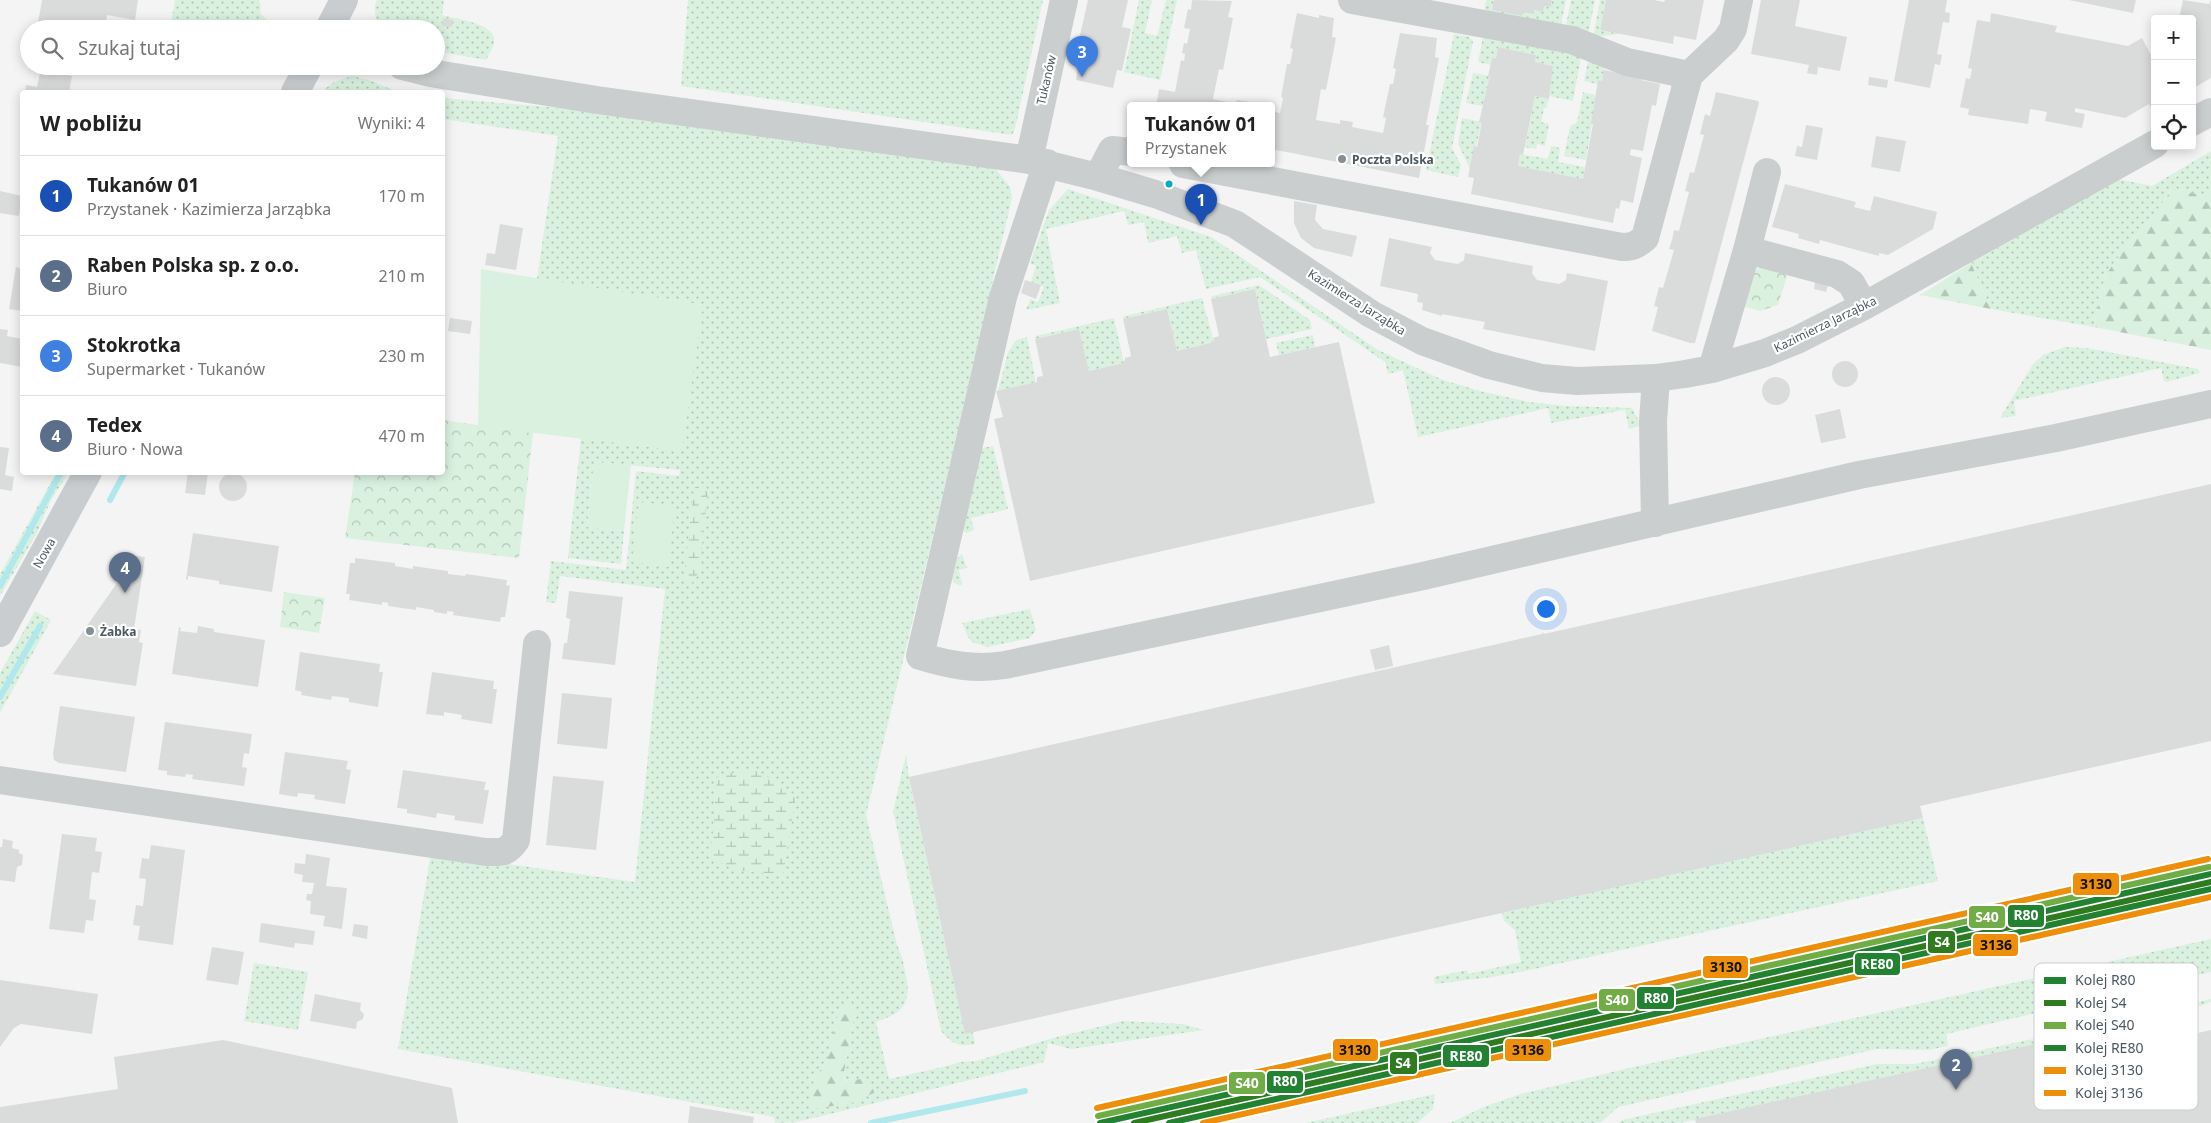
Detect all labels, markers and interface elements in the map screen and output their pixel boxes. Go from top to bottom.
map controls [2151,15,2196,150]
button: + [2151,15,2196,60]
search box [20,20,445,75]
icon: search [38,34,66,62]
text: Szukaj tutaj [78,35,181,61]
pin: 3 [1066,36,1098,77]
street label: Tukanów [1032,53,1060,107]
button: − [2151,60,2196,105]
popup [1127,102,1275,167]
button: locate [2151,105,2196,150]
text: W pobliżu [40,109,142,137]
text: Tukanów 01 [1145,111,1257,137]
text: Wyniki: 4 [358,112,425,134]
text: Przystanek [1145,137,1227,159]
place label: Poczta Polska [1352,151,1434,168]
marker: Poczta Polska [1336,153,1348,165]
text: Tukanów 01 [87,172,199,198]
unlabelled marker [1164,179,1174,189]
pin: 1 [1185,184,1217,225]
text: 1 [51,185,61,207]
text: 170 m [378,185,425,207]
text: Przystanek · Kazimierza Jarząbka [87,198,331,220]
text: Raben Polska sp. z o.o. [87,252,299,278]
text: 2 [51,265,61,287]
text: 210 m [378,265,425,287]
street label: Kazimierza Jarząbka [1305,265,1409,339]
text: Biuro [87,278,127,300]
street label: Kazimierza Jarząbka [1771,292,1879,356]
text: Stokrotka [87,332,181,358]
text: 3 [51,345,61,367]
text: 230 m [378,345,425,367]
text: Supermarket · Tukanów [87,358,265,380]
text: Tedex [87,412,142,438]
text: 4 [51,425,61,447]
text: 470 m [378,425,425,447]
text: Biuro · Nowa [87,438,183,460]
street label: Nowa [29,535,59,571]
pin: 4 [109,552,141,593]
your location [1533,596,1559,622]
place label: Żabka [100,623,136,640]
marker: Żabka [84,625,96,637]
line badge: 3130 [2072,872,2120,896]
text: 3130 [2080,874,2112,893]
line badge: R80 [2007,904,2045,928]
line badge: S40 [1968,905,2006,929]
text: R80 [2013,905,2039,924]
text: S40 [1975,907,1999,926]
line badge: S4 [1927,930,1956,954]
text: S4 [1934,932,1950,951]
line badge: 3136 [1972,933,2019,957]
text: 3136 [1980,935,2012,954]
line badge: RE80 [1854,952,1901,976]
text: RE80 [1860,954,1894,973]
line badge: 3130 [1702,955,1749,979]
text: 3130 [1710,957,1742,976]
legend [2034,963,2198,1110]
text: Kolej R80 [2075,970,2136,989]
line badge: R80 [1636,986,1675,1010]
line badge: S40 [1598,988,1636,1012]
text: R80 [1643,988,1669,1007]
text: S40 [1605,990,1629,1009]
text: Kolej S4 [2075,993,2127,1012]
text: Kolej S40 [2075,1015,2135,1034]
line badge: 3130 [1332,1038,1379,1062]
line badge: 3136 [1504,1038,1552,1062]
text: Kolej RE80 [2075,1038,2143,1057]
text: 3130 [1339,1040,1371,1059]
text: 3136 [1512,1040,1544,1059]
line badge: RE80 [1442,1044,1490,1068]
text: RE80 [1449,1046,1483,1065]
pin: 2 [1940,1049,1972,1090]
line badge: S4 [1389,1051,1418,1075]
text: S4 [1395,1053,1411,1072]
text: Kolej 3130 [2075,1060,2143,1079]
line badge: R80 [1266,1070,1304,1094]
line badge: S40 [1228,1071,1266,1095]
text: R80 [1272,1071,1298,1090]
text: S40 [1235,1073,1259,1092]
text: Kolej 3136 [2075,1083,2143,1102]

